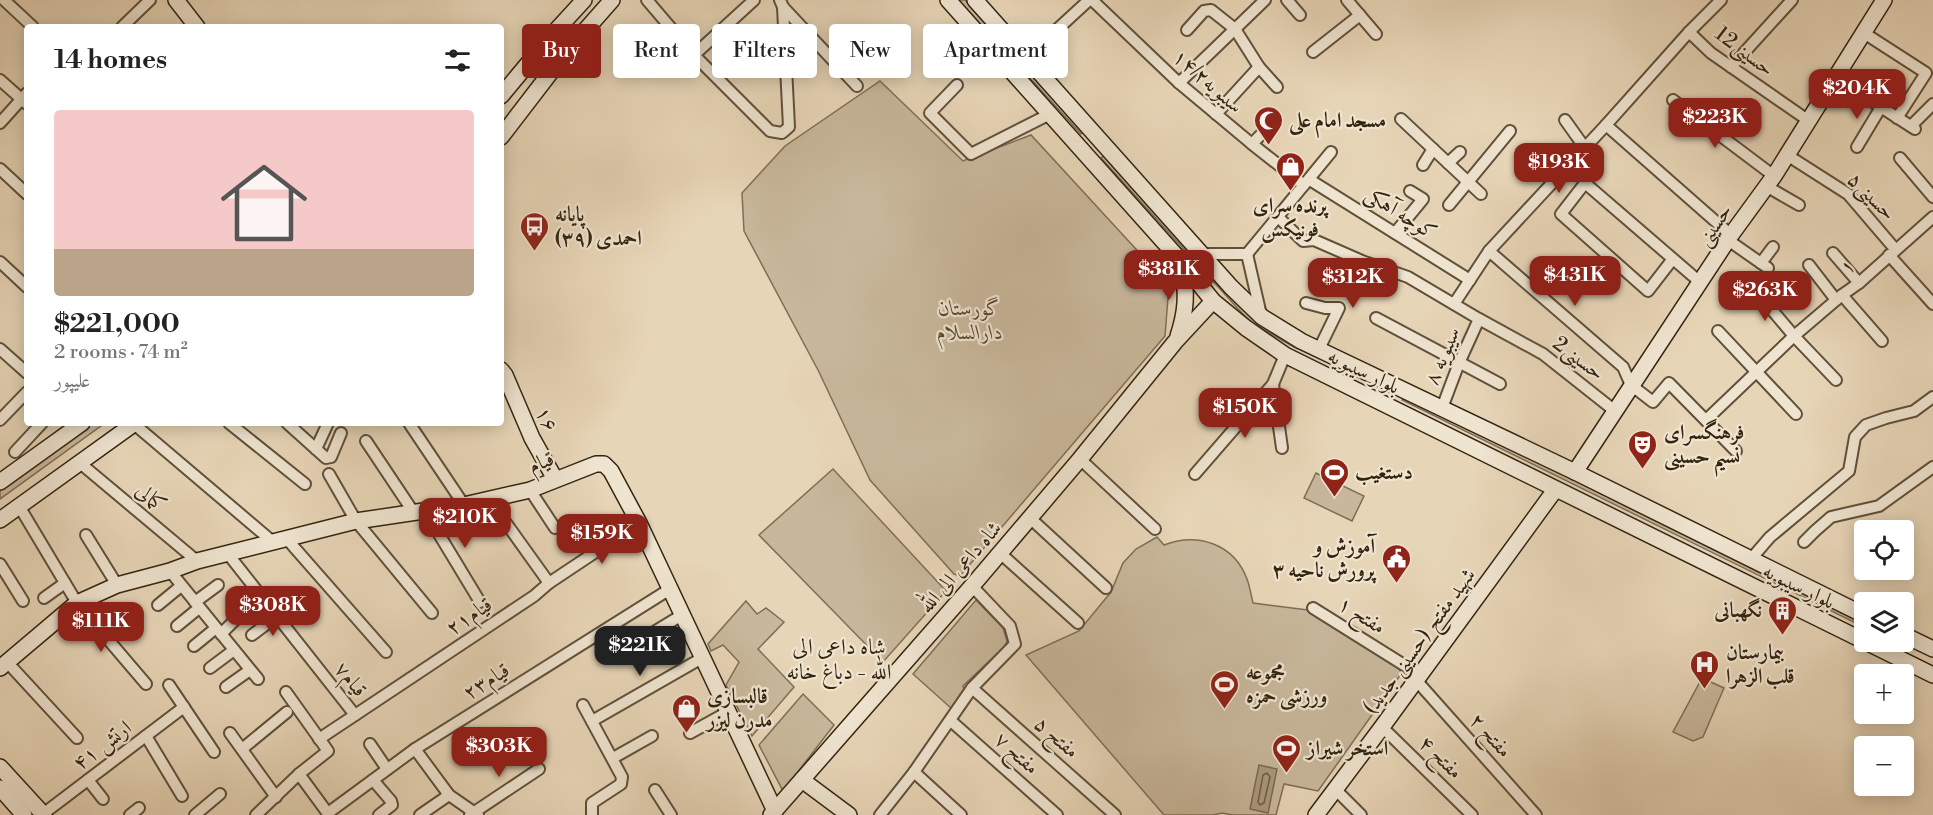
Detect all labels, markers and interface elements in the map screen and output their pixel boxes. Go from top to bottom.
street label: حسینی12 [1709,21,1779,83]
chip: Buy [522,24,601,78]
chip: Rent [613,24,700,78]
chip: Filters [712,24,817,78]
chip: New [829,24,911,78]
chip: Apartment [923,24,1068,78]
text: 14 homes [54,44,167,76]
icon: filters [441,44,474,77]
street label: سیبویه۱۴/۲ [1167,44,1248,119]
pin: $204K [1815,69,1899,120]
text: $204K [1823,76,1891,101]
pin: $223K [1673,98,1757,149]
mosque icon: مسجد امام علی [1252,104,1284,146]
text: $223K [1682,105,1748,130]
place label: مسجد امام علی [1288,108,1386,139]
pin: $193K [1517,143,1601,194]
icon: home [210,149,318,257]
shop icon: پرنده سرای فونیکس [1274,150,1306,192]
text: $193K [1528,150,1590,175]
street label: حسینی۵ [1841,167,1901,227]
street label: کوچه آهکی [1360,181,1442,246]
place label: پرنده سرای فونیکس [1253,193,1329,243]
street label: حسینی [1691,199,1739,253]
place label: پایانه احمدی (۳۹) [555,202,642,252]
bus stop icon: پایانه احمدی (۳۹) [518,210,550,252]
pin: $381K [1127,250,1211,301]
street label: ۱ [1835,253,1861,281]
pin: $431K [1533,256,1617,307]
text: $381K [1138,257,1200,282]
pin: $312K [1311,258,1395,309]
text: $431K [1544,263,1606,288]
text: $312K [1322,265,1384,290]
pin: $263K [1723,271,1807,322]
text: $263K [1732,278,1798,303]
park label: گورستان دارالسلام [937,296,1003,350]
text: $221,000 [54,308,180,340]
street label: سیبویه ۸ [1419,323,1467,389]
street label: حسینی2 [1547,331,1609,387]
text: 2 rooms · 74 m² [54,340,188,365]
street label: بلوار سیبویه [1323,343,1404,401]
text: علیپور [54,369,90,394]
pin: $150K [1203,388,1287,439]
text: $150K [1213,395,1277,420]
street label: ۱۶ [529,403,563,436]
place label: فرهنگسرای نسیم حسینی [1664,418,1745,477]
theatre icon: فرهنگسرای نسیم حسینی [1627,428,1659,470]
street label: قیام [525,446,560,483]
sports icon: دستغیب [1318,456,1350,498]
place label: دستغیب [1355,460,1413,486]
street label: کمالی [130,478,171,518]
pin: $210K [423,498,507,549]
text: $210K [433,505,497,530]
street label: شاه داعی الی الله [910,513,1008,619]
pin: $159K [560,514,644,565]
map controls [1854,520,1914,796]
button: locate [1854,520,1914,580]
text: $159K [571,521,633,546]
place label: آموزش و پرورش ناحیه ۳ [1273,533,1377,584]
public building icon: آموزش و پرورش ناحیه ۳ [1380,542,1412,584]
street label: بلوار سیبویه [1758,558,1839,616]
street label: شهید مفتح (حسینی جدید) [1358,563,1486,723]
pin: $308K [231,586,315,637]
street label: مفتح ۱ [1330,591,1390,645]
street label: قیام۲۱ [441,592,500,645]
button: layers [1854,592,1914,652]
text: $308K [239,593,307,618]
building icon: نگهبانی [1767,594,1799,636]
place label: نگهبانی [1713,597,1762,624]
pin: $111K [59,602,143,653]
text: $111K [72,609,130,634]
pin: $221K [598,626,682,677]
text: $221K [609,633,671,658]
district label: شاه داعی الی الله - دباغ خانه [786,634,892,690]
place label: بیمارستان قلب الزهرا [1726,640,1795,690]
hospital icon: بیمارستان قلب الزهرا [1689,648,1721,690]
street label: قیام۷ [325,657,372,705]
street label: قیام۲۳ [458,658,517,710]
place label: مجموعه ورزشی حمزه [1246,660,1327,711]
button: + [1854,664,1914,724]
sports icon: مجموعه ورزشی حمزه [1209,668,1241,710]
place label: قالبسازی مدرن لیزر [705,684,772,734]
shop icon: قالبسازی مدرن لیزر [670,692,702,734]
street label: مفتح ۲ [1460,708,1517,767]
street label: مفتح ۵ [1025,711,1084,768]
street label: ارتش ۴۱ [68,715,137,776]
pin: $303K [457,727,541,778]
street label: مفتح ۷ [985,727,1044,784]
street label: مفتح ۴ [1409,731,1468,788]
sports icon: استخر شیراز [1270,732,1302,774]
text: $303K [466,734,532,759]
place label: استخر شیراز [1305,736,1388,762]
button: − [1854,736,1914,796]

